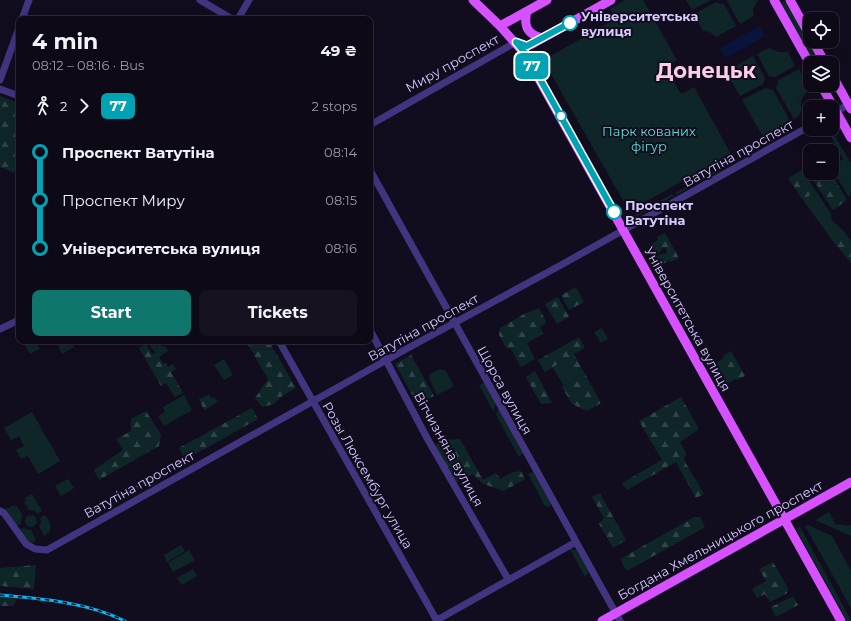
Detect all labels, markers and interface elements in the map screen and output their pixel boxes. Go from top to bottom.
place label: Університетська вулиця [581,8,699,39]
map controls [803,12,839,180]
button: locate [803,12,839,48]
marker: Університетська вулиця [562,15,578,31]
text: 4 min [32,28,98,55]
street label: Миру проспект [402,30,502,95]
text: 49 ₴ [321,41,357,60]
line badge: 77 [514,53,550,79]
button: layers [803,56,839,92]
text: 08:12 – 08:16 · Bus [32,57,144,73]
text: 77 [523,57,541,75]
district label: Донецьк [656,58,757,83]
icon: walk [32,95,54,117]
icon: forward [73,95,95,117]
text: 77 [109,97,127,115]
text: 2 [60,98,67,114]
text: 2 stops [312,98,357,114]
button: + [803,100,839,136]
unlabelled marker [555,110,567,122]
street label: Ватутіна проспект [680,116,797,190]
park label: Парк кованих фігур [602,123,696,154]
text: Проспект Ватутіна [62,143,215,162]
text: 08:14 [324,144,357,160]
button: − [803,144,839,180]
text: Проспект Миру [62,191,185,210]
text: 08:15 [325,192,357,208]
place label: Проспект Ватутіна [625,197,693,228]
marker: Проспект Ватутіна [606,204,622,220]
text: Університетська вулиця [62,239,260,258]
text: 08:16 [325,240,357,256]
street label: Університетська вулиця [641,244,735,394]
button: Start [32,290,191,336]
button: Tickets [199,290,357,336]
street label: Ватутіна проспект [365,290,482,364]
street label: Щорса вулиця [474,343,536,437]
street label: Вітчизняна вулиця [411,389,487,509]
street label: Розы Люксембург улица [319,399,417,551]
street label: Ватутіна проспект [81,447,198,521]
street label: Богдана Хмельницького проспект [615,476,826,603]

